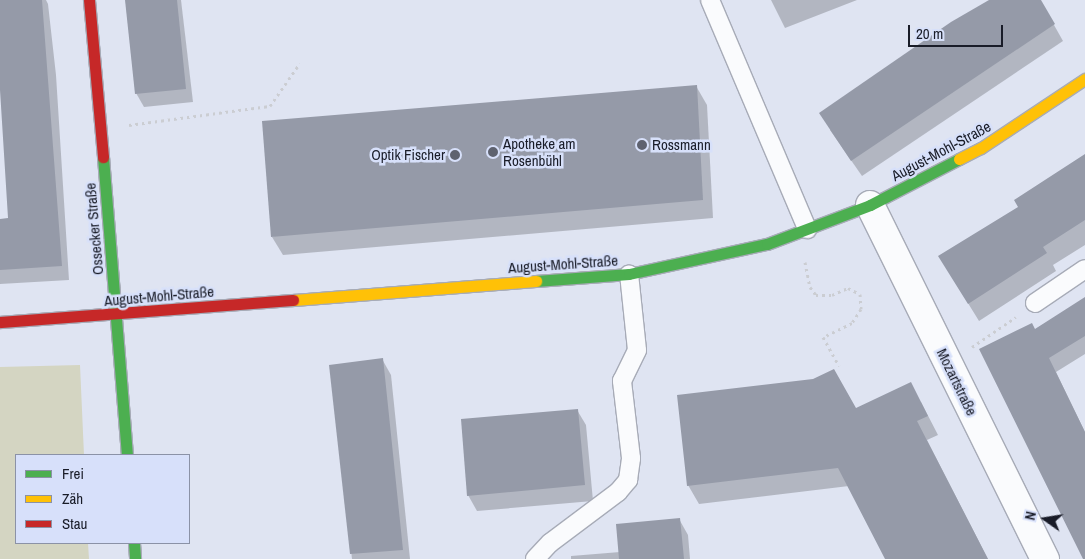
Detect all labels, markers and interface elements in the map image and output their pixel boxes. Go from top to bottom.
scale bar [910,15,1005,47]
text: 20 m [916,23,943,44]
street label: August-Mohl-Straße [888,117,994,185]
place label: Apotheke am Rosenbühl [503,134,575,169]
place label: Rossmann [652,136,711,154]
marker: Rossmann [636,139,648,151]
place label: Optik Fischer [371,146,445,164]
marker: Apotheke am Rosenbühl [487,146,499,158]
marker: Optik Fischer [449,149,461,161]
street label: Ossecker Straße [81,182,107,276]
street label: August-Mohl-Straße [507,251,619,277]
street label: August-Mohl-Straße [103,282,215,310]
street label: Mozartstraße [933,345,981,419]
legend [15,454,190,544]
text: Frei [62,463,84,484]
text: Zäh [62,488,83,509]
north arrow [1020,494,1070,544]
text: N [1021,510,1040,522]
text: Stau [62,513,87,534]

